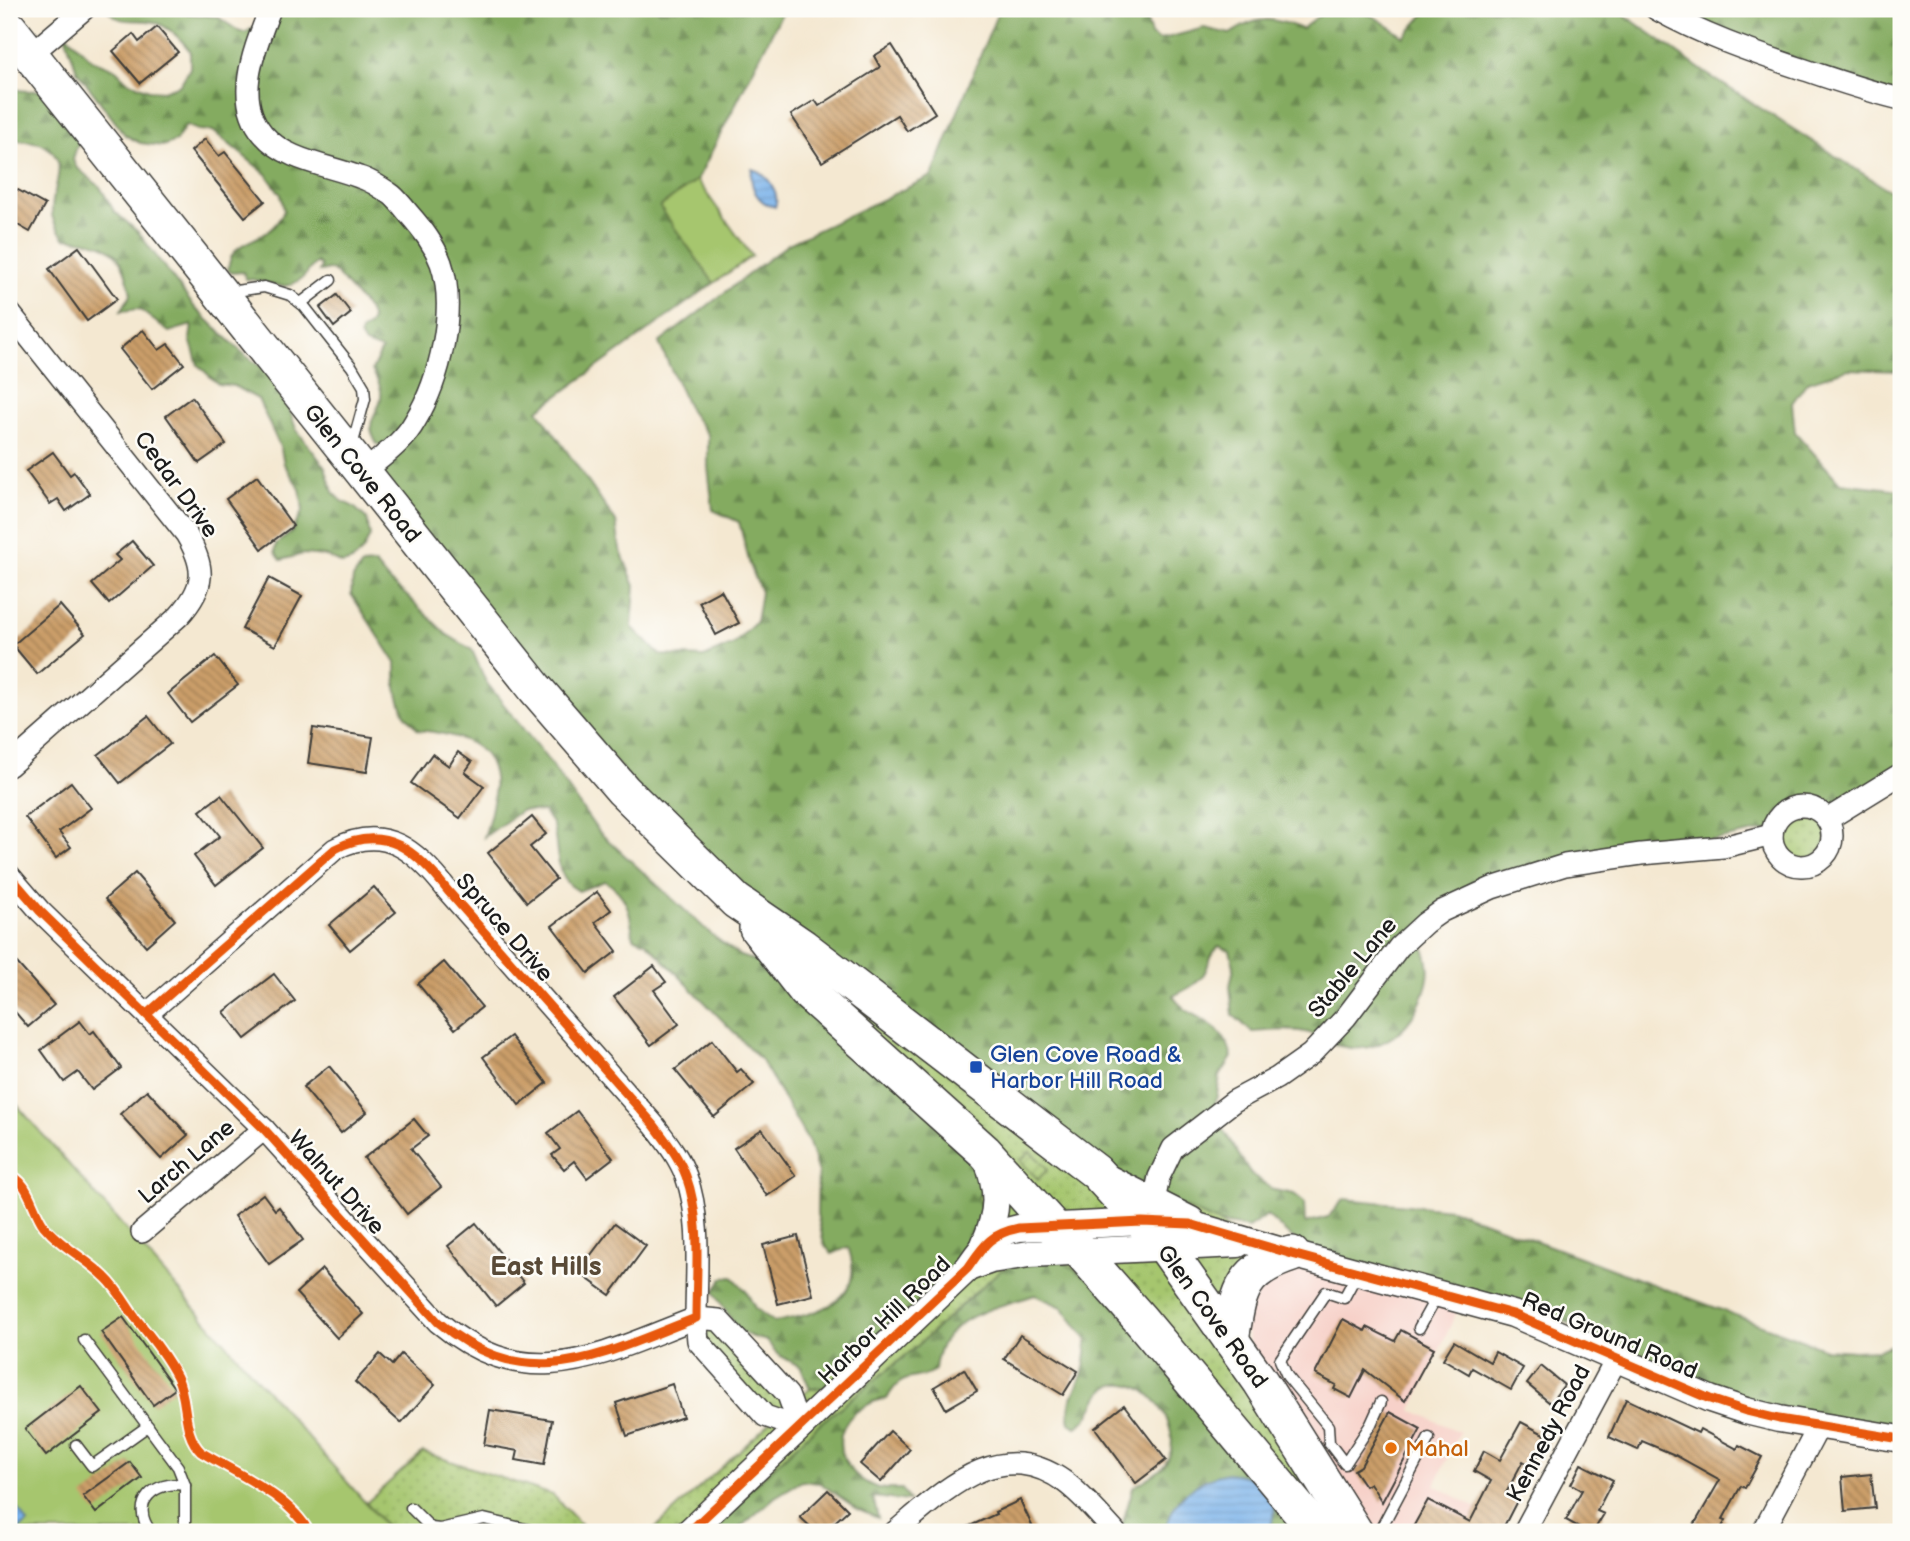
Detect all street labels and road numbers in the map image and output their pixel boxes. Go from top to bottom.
street label: Glen Cove Road [298,399,427,549]
street label: Cedar Drive [128,426,224,543]
street label: Spruce Drive [450,868,559,988]
street label: Stable Lane [1302,911,1403,1024]
street label: Larch Lane [133,1114,240,1210]
street label: Walnut Drive [282,1125,390,1241]
street label: Glen Cove Road [1151,1239,1274,1394]
street label: Harbor Hill Road [813,1251,957,1391]
street label: Red Ground Road [1518,1286,1702,1386]
street label: Kennedy Road [1501,1360,1597,1507]

